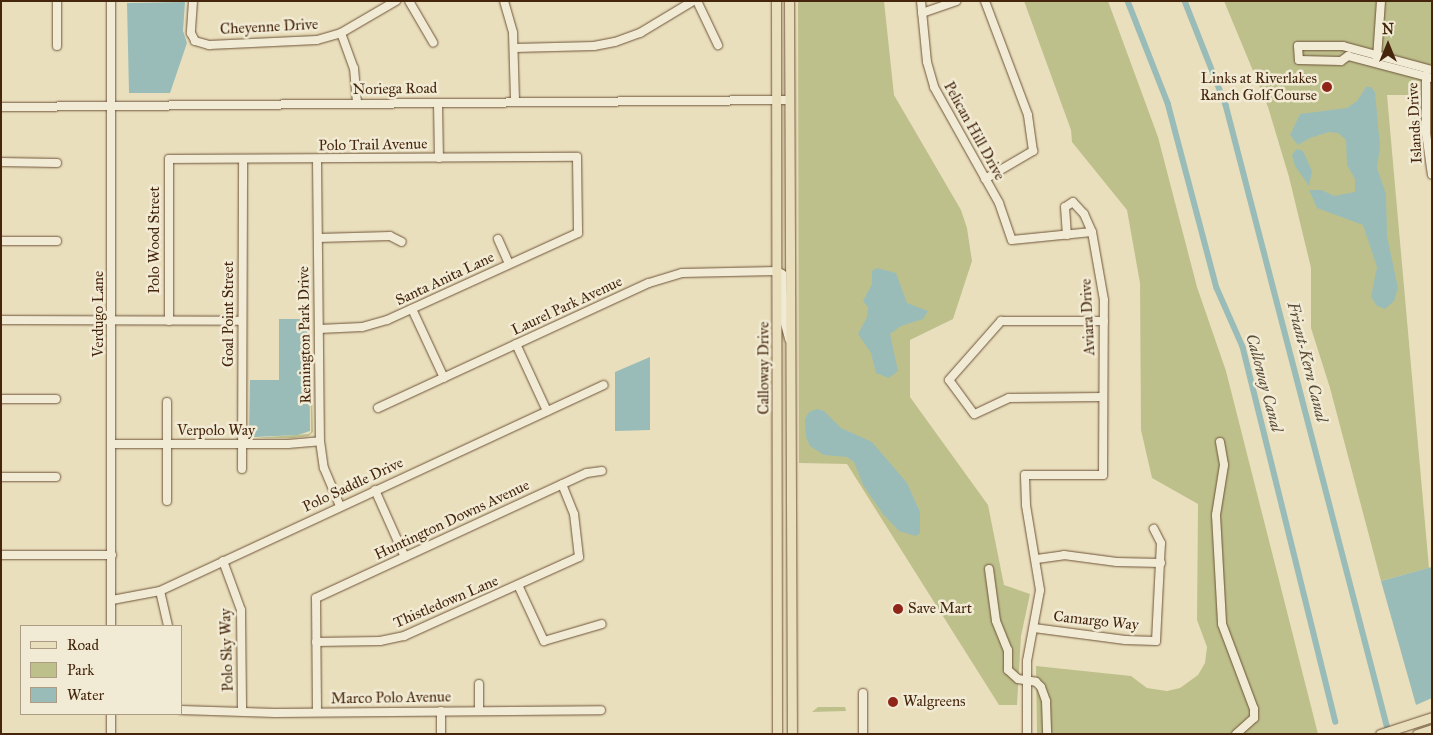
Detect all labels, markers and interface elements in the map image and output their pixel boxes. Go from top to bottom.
street label: Cheyenne Drive [220,15,318,39]
north arrow [1363,20,1413,70]
text: N [1382,21,1394,38]
place label: Links at Riverlakes Ranch Golf Course [1200,69,1317,104]
street label: Noriega Road [353,79,437,99]
street label: Pelican Hill Drive [940,79,1008,183]
marker: Links at Riverlakes Ranch Golf Course [1321,81,1333,93]
street label: Islands Drive [1404,82,1426,164]
street label: Polo Trail Avenue [318,135,428,155]
street label: Polo Wood Street [146,186,164,294]
street label: Santa Anita Lane [393,248,497,310]
street label: Goal Point Street [220,261,238,367]
street label: Remington Park Drive [295,266,315,404]
street label: Verdugo Lane [90,271,108,357]
street label: Laurel Park Avenue [509,273,625,339]
street label: Aviara Drive [1077,278,1099,356]
water label: Friant-Kern Canal [1283,300,1331,424]
street label: Calloway Drive [755,321,773,415]
water label: Calloway Canal [1242,332,1286,434]
street label: Verpolo Way [177,422,255,440]
street label: Polo Saddle Drive [300,454,406,516]
street label: Huntington Downs Avenue [372,476,532,564]
street label: Thistledown Lane [391,572,501,632]
place label: Save Mart [908,600,972,618]
marker: Save Mart [892,603,904,615]
street label: Polo Sky Way [217,608,237,692]
street label: Camargo Way [1052,608,1140,634]
legend [20,625,182,715]
text: Road [67,636,99,654]
text: Park [67,661,94,679]
text: Water [67,686,104,704]
street label: Marco Polo Avenue [331,688,451,708]
place label: Walgreens [903,693,966,711]
marker: Walgreens [887,696,899,708]

